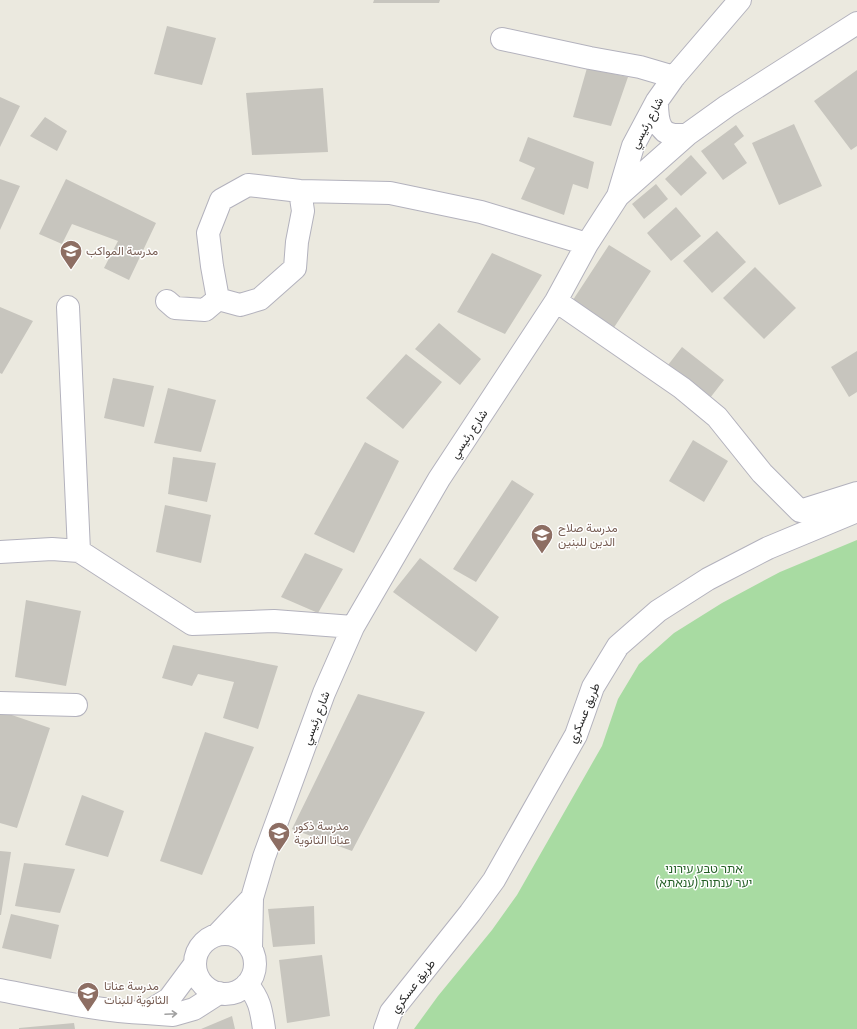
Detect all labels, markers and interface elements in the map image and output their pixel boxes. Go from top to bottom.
street label: شارع رئيسي [628,95,669,153]
school or university icon: مدرسة المواكب [58,238,84,271]
place label: مدرسة المواكب [86,244,158,259]
street label: شارع رئيسي [447,407,493,463]
place label: مدرسة صلاح الدين للبنين [558,521,618,550]
school or university icon: مدرسة صلاح الدين للبنين [529,522,555,555]
street label: طريق عسكري [565,681,606,746]
street label: شارع رئيسي [299,689,335,748]
place label: مدرسة ذكور عناتا الثانوية [293,819,350,848]
school or university icon: مدرسة ذكور عناتا الثانوية [266,820,292,853]
park label: אתר טבע עירוני יער ענתות (ענאתא) [656,862,752,890]
street label: طريق عسكري [388,956,441,1017]
place label: مدرسة عناتا الثانوية للبنات [104,979,169,1008]
school or university icon: مدرسة عناتا الثانوية للبنات [75,980,101,1013]
one-way arrow [164,1010,177,1018]

